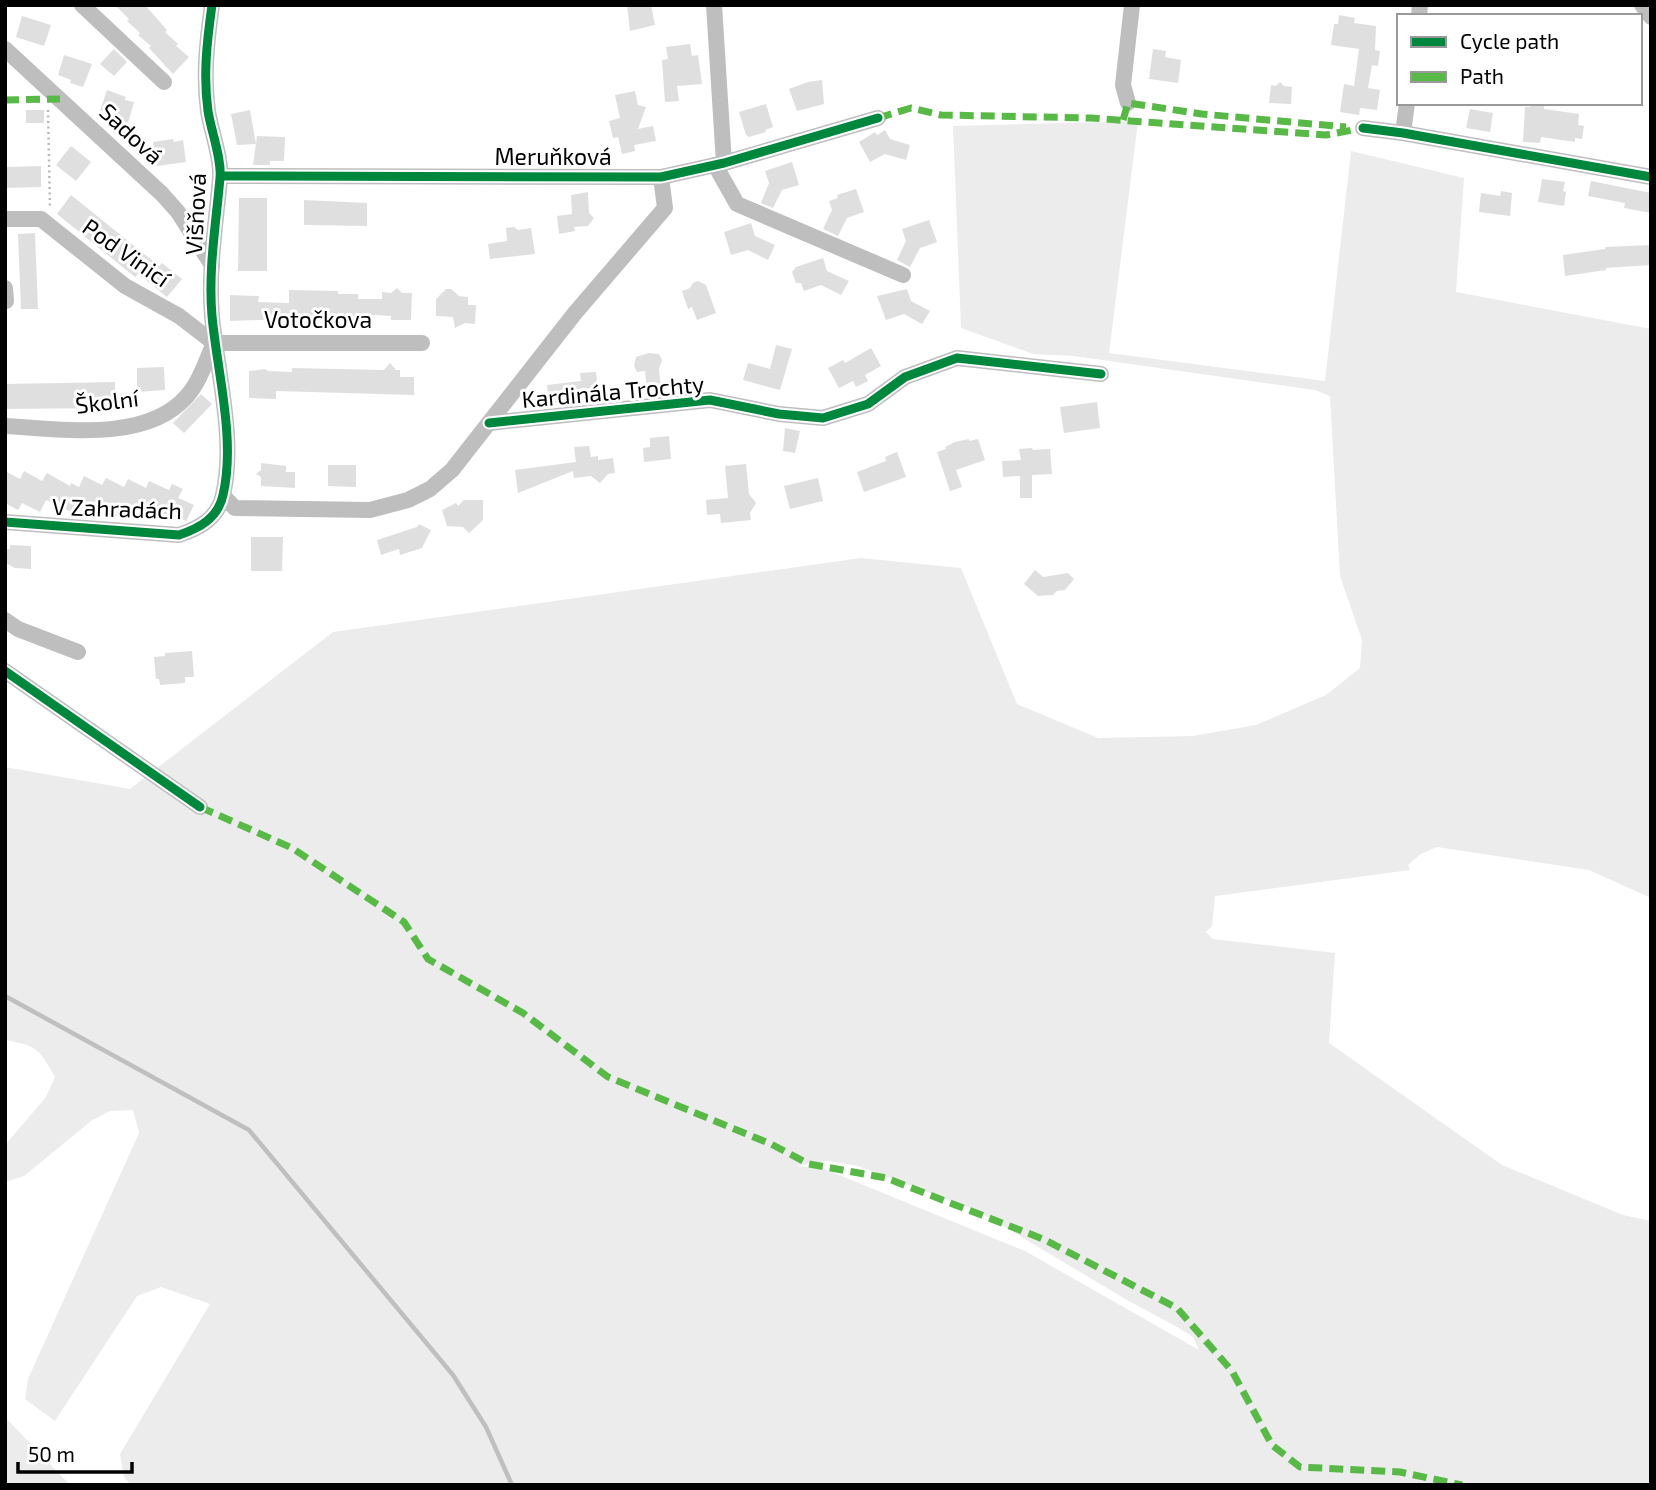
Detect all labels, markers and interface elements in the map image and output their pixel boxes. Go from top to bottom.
legend [1397,14,1642,105]
text: Cycle path [1460,28,1559,53]
text: Path [1460,63,1504,88]
street label: Sadová [94,97,169,170]
street label: Meruňková [494,142,612,170]
street label: Višňová [179,172,211,256]
street label: Pod Vinicí [78,212,177,293]
street label: Votočkova [264,305,372,333]
street label: Kardinála Trochty [521,369,705,413]
street label: Školní [74,383,141,419]
street label: V Zahradách [52,492,182,524]
scale bar [18,1430,131,1474]
text: 50 m [28,1441,75,1466]

